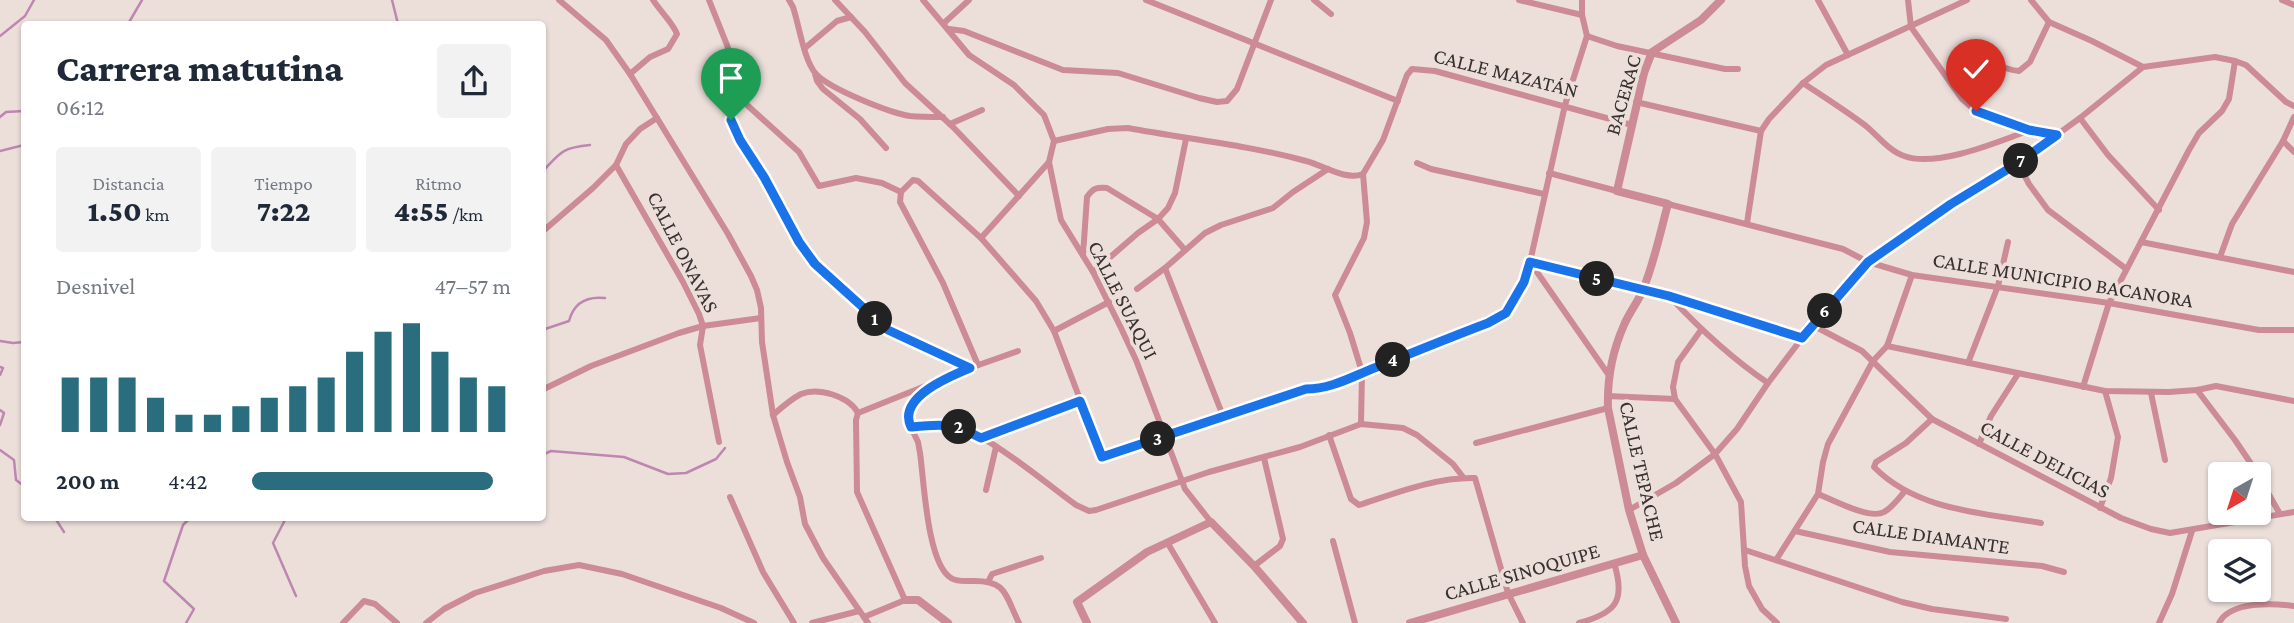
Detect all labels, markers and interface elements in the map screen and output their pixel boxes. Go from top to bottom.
pin [1946,39,2006,111]
street label: CALLE MAZATÁN [1431,43,1581,103]
button: share [437,44,511,118]
text: Carrera matutina [56,47,343,89]
pin [701,48,761,120]
icon: check [1957,50,1995,88]
street label: BACERAC [1600,52,1646,138]
icon: arrive [712,59,750,97]
text: 06:12 [56,94,105,120]
pin: 7 [2004,144,2038,178]
text: 7 [2016,150,2025,171]
text: Distancia [93,173,164,194]
text: Tiempo [254,173,313,194]
text: Ritmo [415,173,462,194]
street label: CALLE ONAVAS [642,187,724,317]
text: 1.50 [87,194,142,227]
text: 7:22 [256,194,311,227]
text: 4:55 [394,194,449,227]
text: km [142,204,170,225]
text: /km [449,204,483,225]
street label: CALLE SUAQUI [1083,237,1163,363]
street label: CALLE MUNICIPIO BACANORA [1931,248,2195,312]
pin: 5 [1580,262,1614,296]
text: 5 [1592,268,1601,289]
text: Desnivel [56,273,135,299]
text: 47–57 m [434,273,511,299]
pin: 6 [1808,294,1842,328]
text: 6 [1819,300,1830,321]
pin: 1 [858,302,892,336]
text: 1 [871,308,878,329]
pin: 4 [1376,342,1410,378]
text: 4 [1387,349,1398,370]
street label: CALLE TEPACHE [1614,399,1670,543]
pin: 2 [942,410,976,444]
street label: CALLE DELICIAS [1976,415,2114,503]
text: 2 [954,416,963,437]
pin: 3 [1140,422,1176,457]
text: 3 [1153,428,1162,449]
north arrow [2208,462,2272,525]
map controls [2208,462,2271,602]
text: 200 m [56,468,120,494]
text: 4:42 [168,468,208,494]
street label: CALLE DIAMANTE [1851,513,2011,559]
street label: CALLE SINOQUIPE [1442,538,1602,606]
button: layers [2208,539,2271,602]

